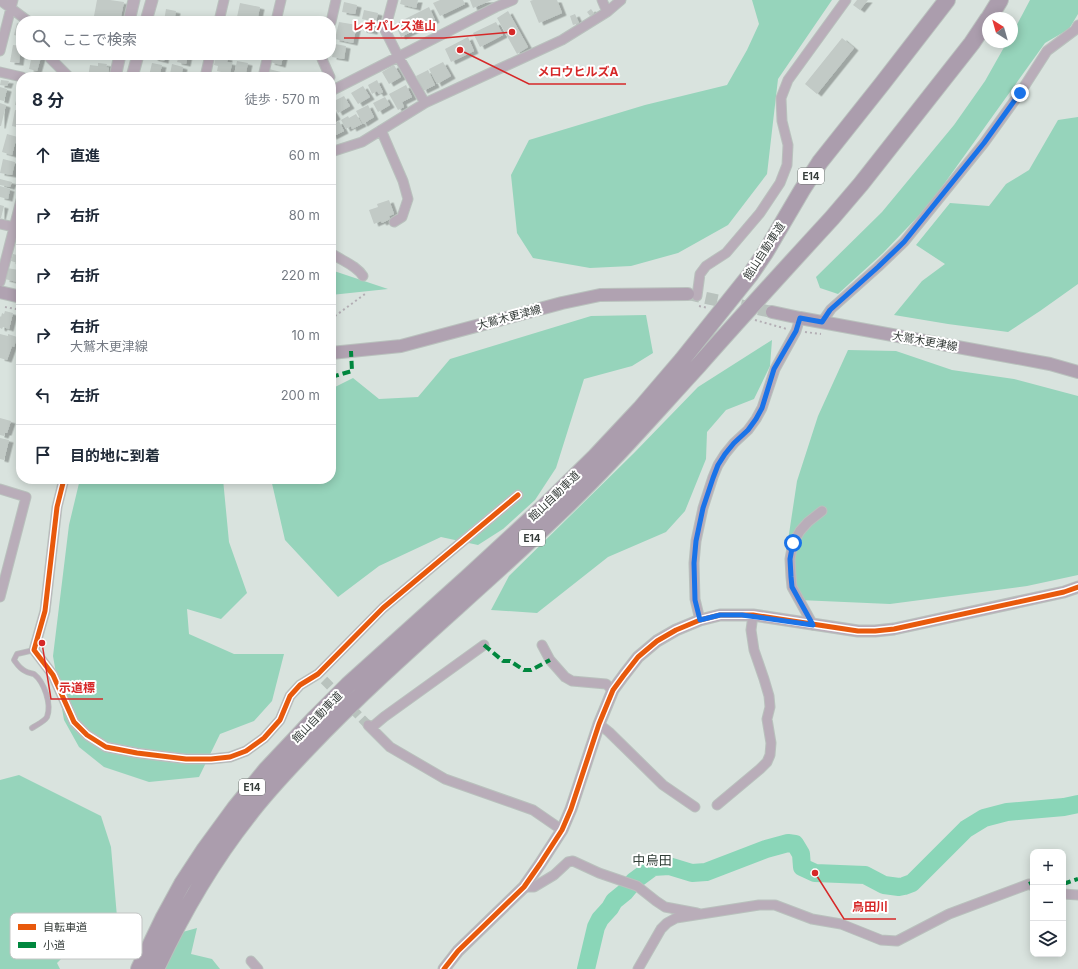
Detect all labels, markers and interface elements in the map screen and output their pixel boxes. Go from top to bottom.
north arrow [982,12,1018,48]
callout: レオパレス進山 [344,14,444,38]
search box [16,16,336,60]
text: レオパレス進山 [352,18,436,33]
icon: search [30,27,52,49]
text: ここで検索 [62,30,137,49]
callout: メロウヒルズA [529,60,626,84]
text: メロウヒルズA [538,64,619,79]
route end [1011,84,1029,102]
text: 8 分 [32,90,64,110]
text: 徒歩 · 570 m [245,91,320,107]
icon: ahead [32,144,54,166]
text: 直進 [70,146,100,165]
text: 60 m [289,147,320,163]
road number: E14 [798,168,824,184]
icon: right [32,204,54,226]
text: 右折 [70,206,100,225]
text: 80 m [289,207,320,223]
street label: 館山自動車道 [740,220,788,282]
icon: right [32,264,54,286]
text: 右折 [70,266,100,285]
text: 220 m [281,267,320,283]
street label: 大鷲木更津線 [475,302,543,332]
text: 右折 [70,317,100,336]
icon: right [32,324,54,346]
text: 10 m [291,327,320,343]
street label: 大鷲木更津線 [891,328,959,354]
text: 大鷲木更津線 [70,338,148,354]
icon: left [32,384,54,406]
text: 左折 [70,386,100,405]
text: 200 m [281,387,320,403]
icon: arrive [32,444,54,466]
text: 目的地に到着 [70,446,160,465]
street label: 館山自動車道 [525,468,583,524]
road number: E14 [519,530,545,546]
route start [784,534,802,552]
callout: 示道標 [51,675,103,699]
text: 示道標 [59,680,95,695]
street label: 館山自動車道 [289,688,345,746]
road number: E14 [239,779,265,795]
map controls [1030,849,1066,957]
button: + [1030,849,1066,885]
district label: 中烏田 [632,852,672,868]
button: − [1030,885,1066,921]
callout: 鳥田川 [844,895,896,919]
text: 鳥田川 [852,899,888,914]
legend [10,913,142,959]
text: 自転車道 [43,920,87,934]
button: layers [1030,921,1066,957]
text: 小道 [43,938,65,952]

